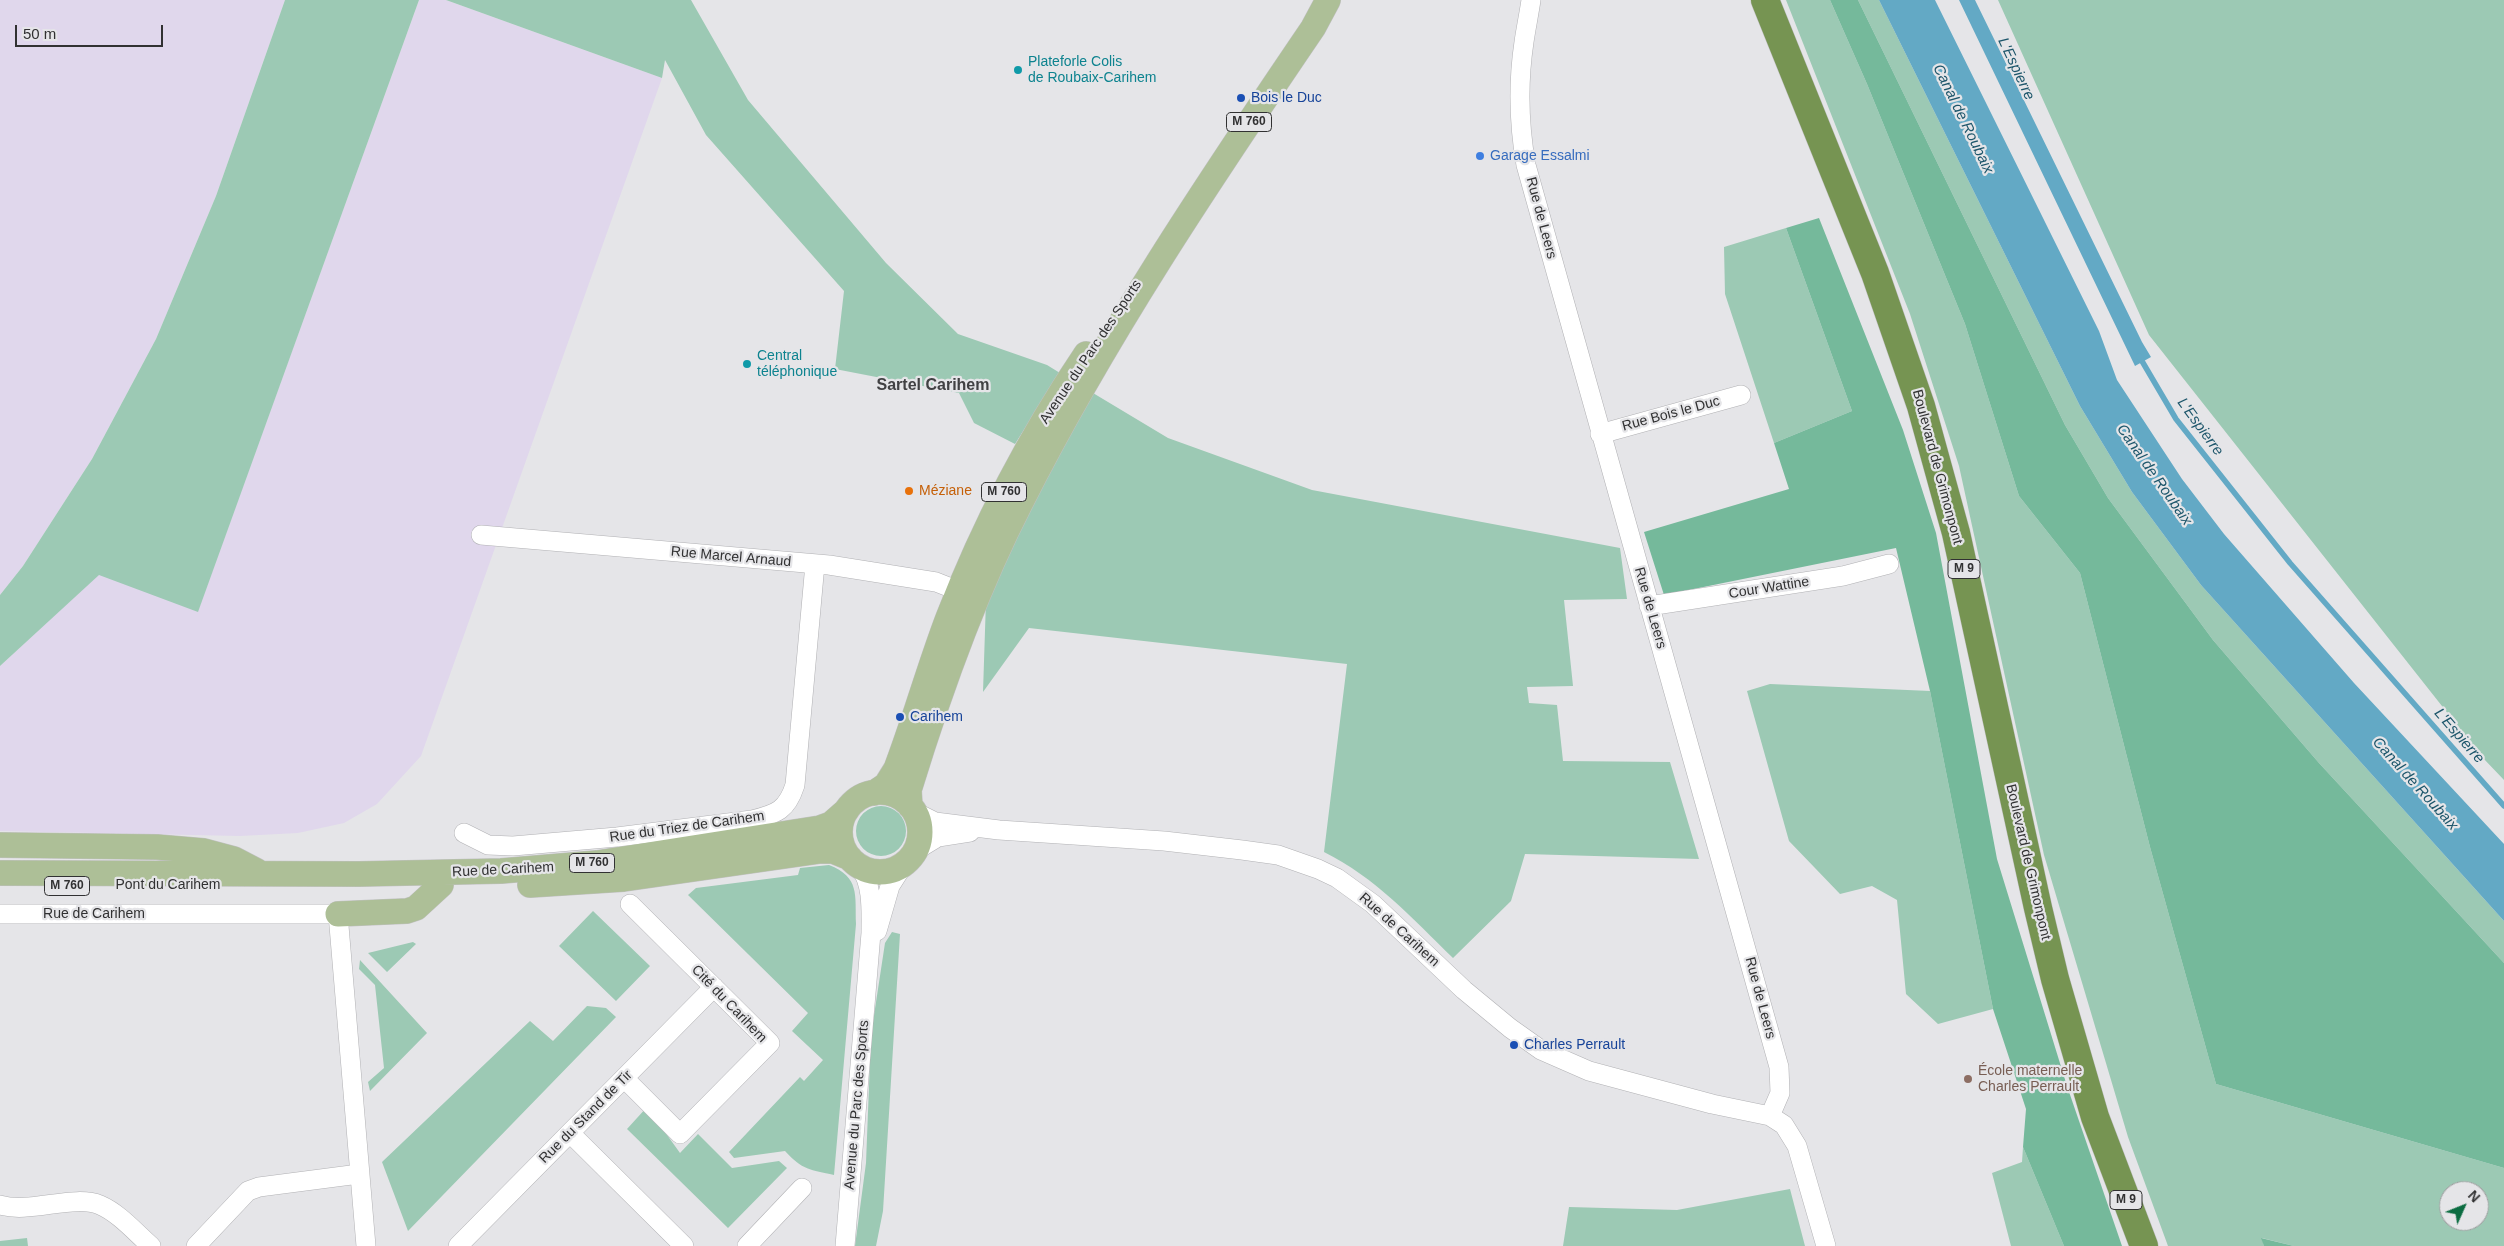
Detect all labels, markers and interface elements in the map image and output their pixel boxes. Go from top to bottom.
scale bar [18,15,165,47]
text: 50 m [23,25,56,42]
water label: L'Espierre [1994,35,2038,103]
place label: Plateforle Colis de Roubaix-Carihem [1028,54,1156,86]
water label: Canal de Roubaix [1929,61,1997,177]
marker: Plateforle Colis de Roubaix-Carihem [1012,64,1024,76]
place label: Bois le Duc [1251,90,1322,106]
marker: Bois le Duc [1235,92,1247,104]
road number: M 760 [1226,112,1272,132]
place label: Garage Essalmi [1490,148,1590,164]
marker: Garage Essalmi [1474,150,1486,162]
street label: Rue de Leers [1522,175,1560,261]
street label: Avenue du Parc des Sports [1036,277,1146,427]
place label: Central téléphonique [757,348,837,381]
marker: Central téléphonique [741,358,753,370]
district label: Sartel Carihem [877,376,989,396]
street label: Boulevard de Grimonpont [1908,388,1966,546]
street label: Rue Bois le Duc [1620,393,1722,435]
water label: L'Espierre [2173,395,2227,459]
water label: Canal de Roubaix [2112,421,2196,529]
road number: M 760 [982,482,1026,502]
place label: Méziane [919,483,972,499]
marker: Méziane [903,485,915,497]
street label: Rue Marcel Arnaud [670,543,792,571]
road number: M 9 [1948,560,1980,578]
street label: Rue de Leers [1630,565,1670,651]
street label: Cour Wattine [1728,573,1810,603]
water label: L'Espierre [2430,705,2488,767]
place label: Carihem [910,709,963,725]
marker: Carihem [894,711,906,723]
water label: Canal de Roubaix [2368,734,2462,834]
street label: Boulevard de Grimonpont [2002,782,2054,942]
street label: Rue du Triez de Carihem [609,808,765,846]
road number: M 760 [570,854,614,872]
street label: Rue de Carihem [452,859,554,881]
road number: M 760 [44,876,90,896]
street label: Pont du Carihem [115,877,221,893]
street label: Rue de Carihem [1356,890,1442,970]
street label: Rue de Carihem [43,906,145,922]
street label: Rue de Leers [1741,955,1779,1041]
street label: Cité du Carihem [688,962,770,1046]
street label: Avenue du Parc des Sports [841,1020,873,1190]
place label: Charles Perrault [1524,1037,1625,1053]
marker: Charles Perrault [1508,1039,1520,1051]
place label: École maternelle Charles Perrault [1978,1063,2082,1096]
street label: Rue du Stand de Tir [536,1067,636,1167]
marker: École maternelle Charles Perrault [1962,1073,1974,1085]
north arrow [2439,1181,2489,1231]
text: N [2465,1187,2483,1205]
road number: M 9 [2110,1190,2142,1210]

